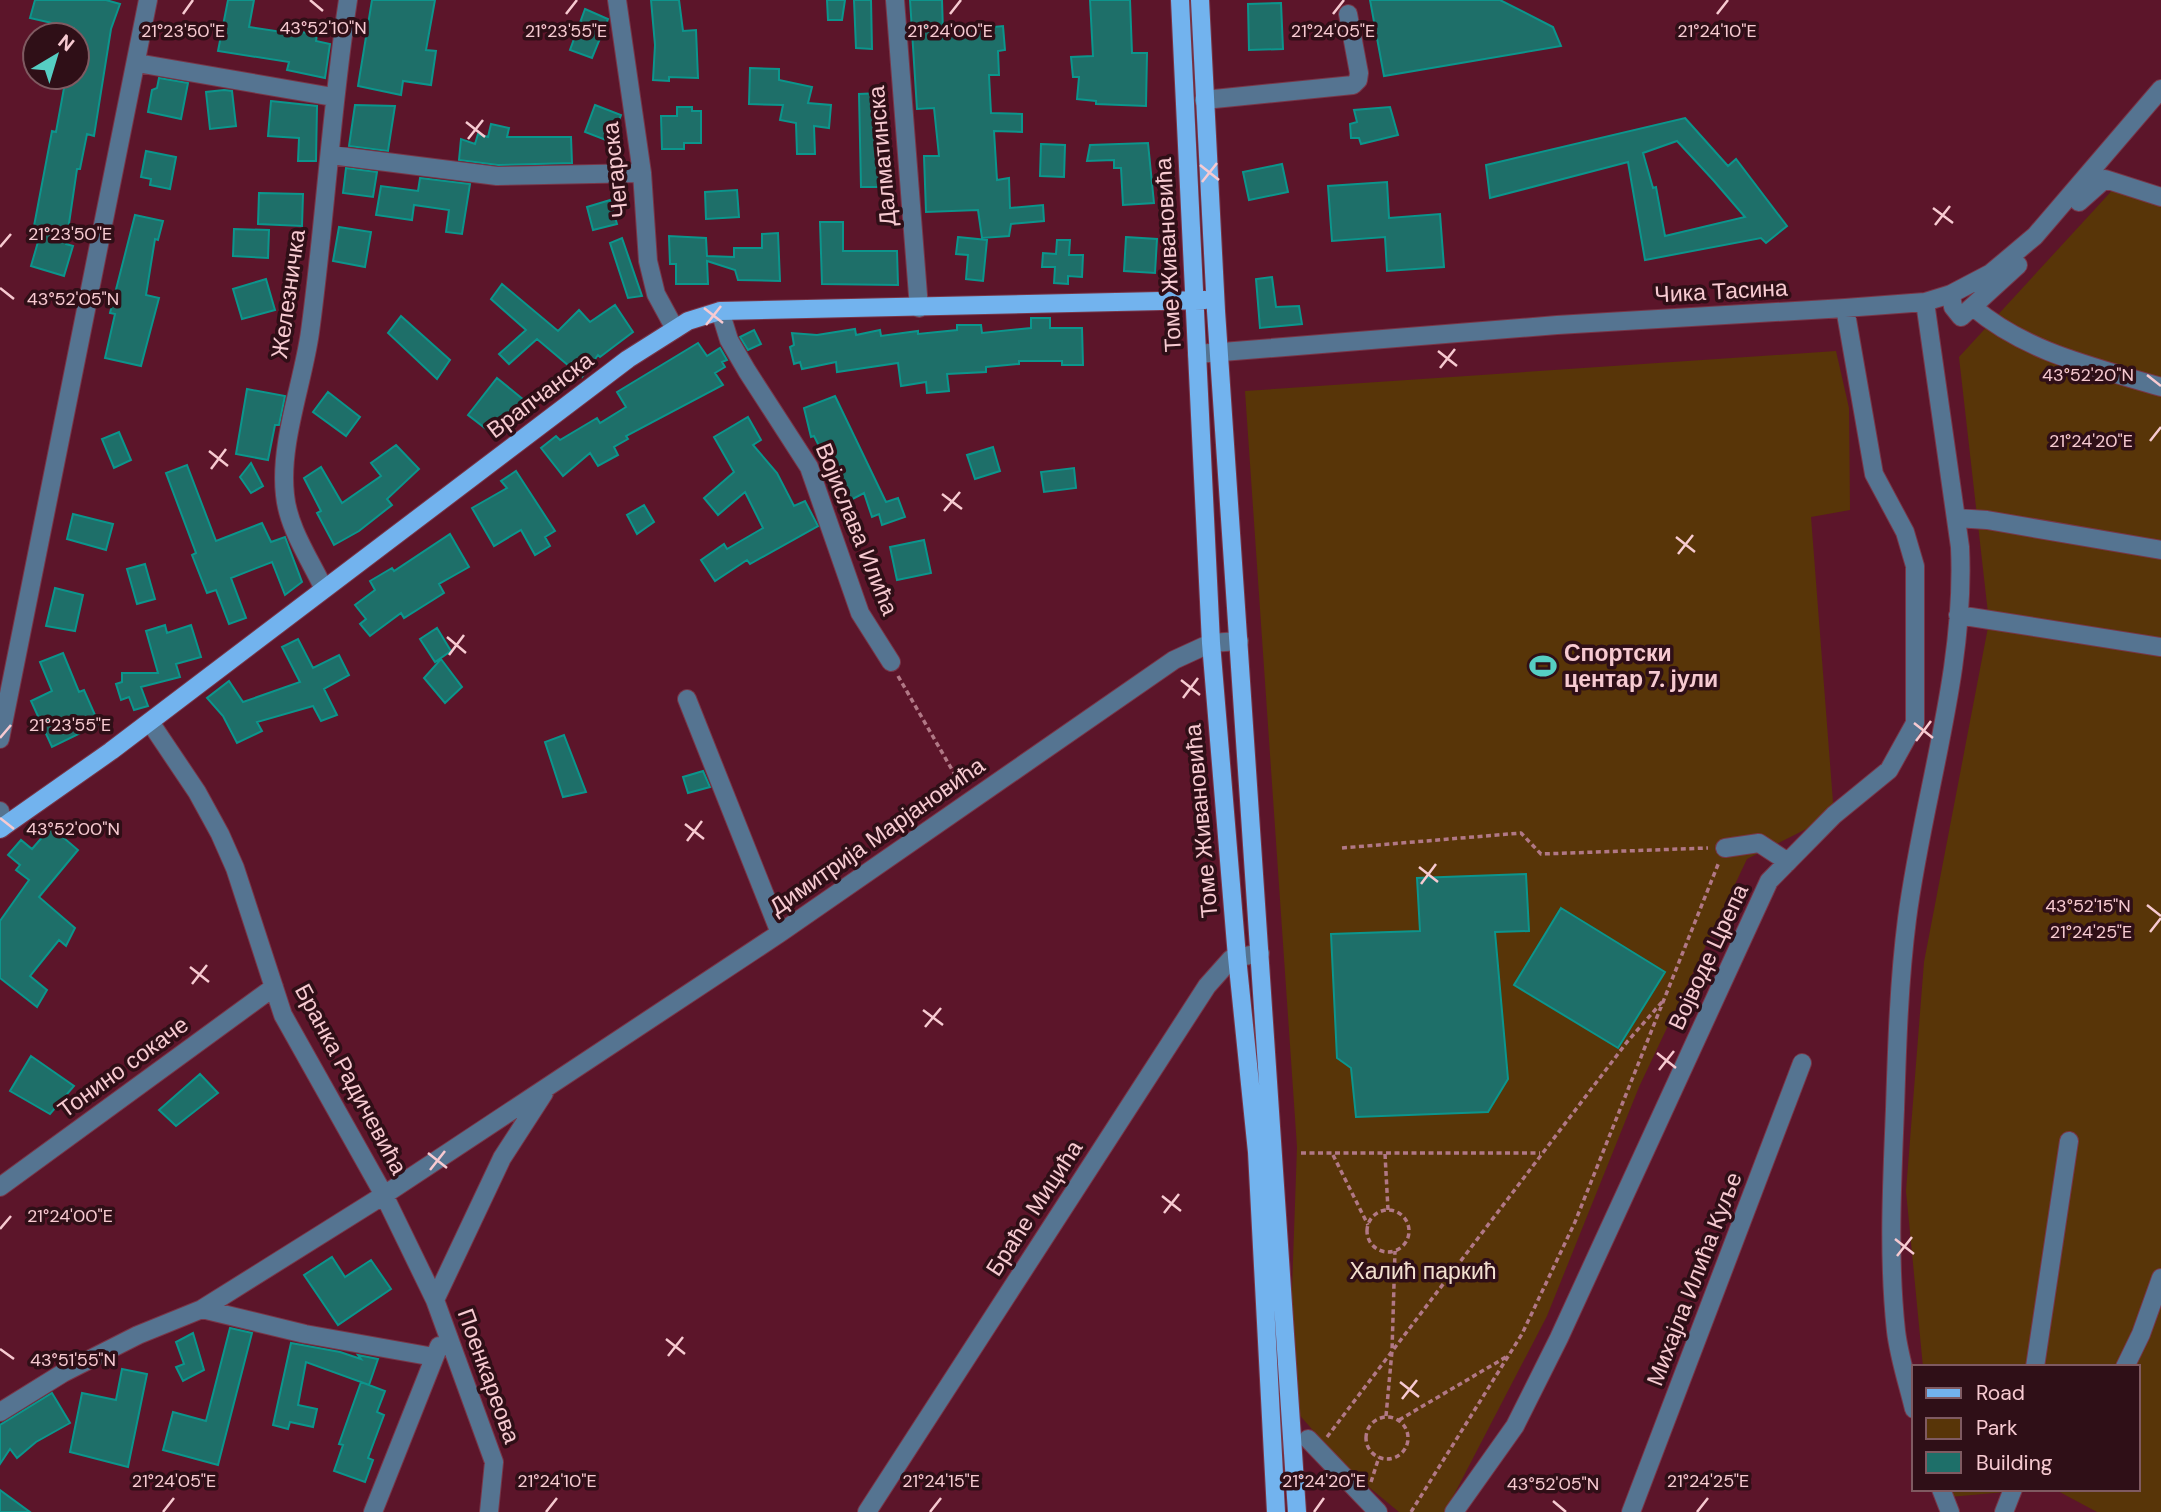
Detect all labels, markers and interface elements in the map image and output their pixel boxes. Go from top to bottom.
text: 43°52'10"N [279,16,367,40]
text: 21°23'50"E [141,19,225,43]
text: 21°23'55"E [525,19,607,43]
text: 21°24'00"E [907,19,993,43]
text: 21°24'05"E [1291,19,1375,43]
text: 21°24'10"E [1677,19,1757,43]
north arrow [21,21,91,91]
text: N [53,29,79,57]
street label: Далматинска [861,84,903,227]
street label: Чегарска [595,120,635,220]
street label: Томе Живановића [1148,157,1188,353]
text: 21°23'50"E [28,222,112,246]
street label: Железничка [264,227,312,361]
street label: Чика Тасина [1654,273,1789,309]
text: 43°52'05"N [27,287,119,311]
street label: Врапчанска [481,345,599,445]
text: 43°52'20"N [2042,363,2134,387]
text: 21°24'20"E [2049,429,2133,453]
street label: Војислава Илића [809,439,905,620]
place label: Спортски центар 7. јули [1564,638,1718,694]
sports icon: Спортски центар 7. јули [1528,651,1558,681]
text: 21°23'55"E [29,713,111,737]
street label: Томе Живановића [1178,722,1224,919]
street label: Димитрија Марјановића [763,750,991,922]
text: 43°52'00"N [26,817,120,841]
street label: Војводе Црепа [1661,879,1755,1035]
text: 43°52'15"N [2045,894,2131,918]
text: 21°24'25"E [2050,920,2132,944]
street label: Бранка Радичевића [288,978,414,1180]
street label: Тонино сокаче [52,1009,194,1125]
street label: Браће Мицића [979,1134,1089,1282]
street label: Михајла Илића Куље [1639,1168,1749,1390]
text: 21°24'00"E [27,1204,113,1228]
park label: Халић паркић [1349,1256,1497,1286]
street label: Поенкареова [451,1304,527,1448]
text: 43°51'55"N [30,1348,116,1372]
legend [1912,1365,2140,1491]
text: Road [1976,1379,2025,1407]
text: Park [1976,1414,2018,1442]
text: Building [1976,1449,2053,1477]
text: 21°24'05"E [132,1469,216,1493]
text: 21°24'10"E [517,1469,597,1493]
text: 21°24'15"E [902,1469,980,1493]
text: 21°24'20"E [1282,1469,1366,1493]
text: 21°24'25"E [1667,1469,1749,1493]
text: 43°52'05"N [1507,1472,1599,1496]

